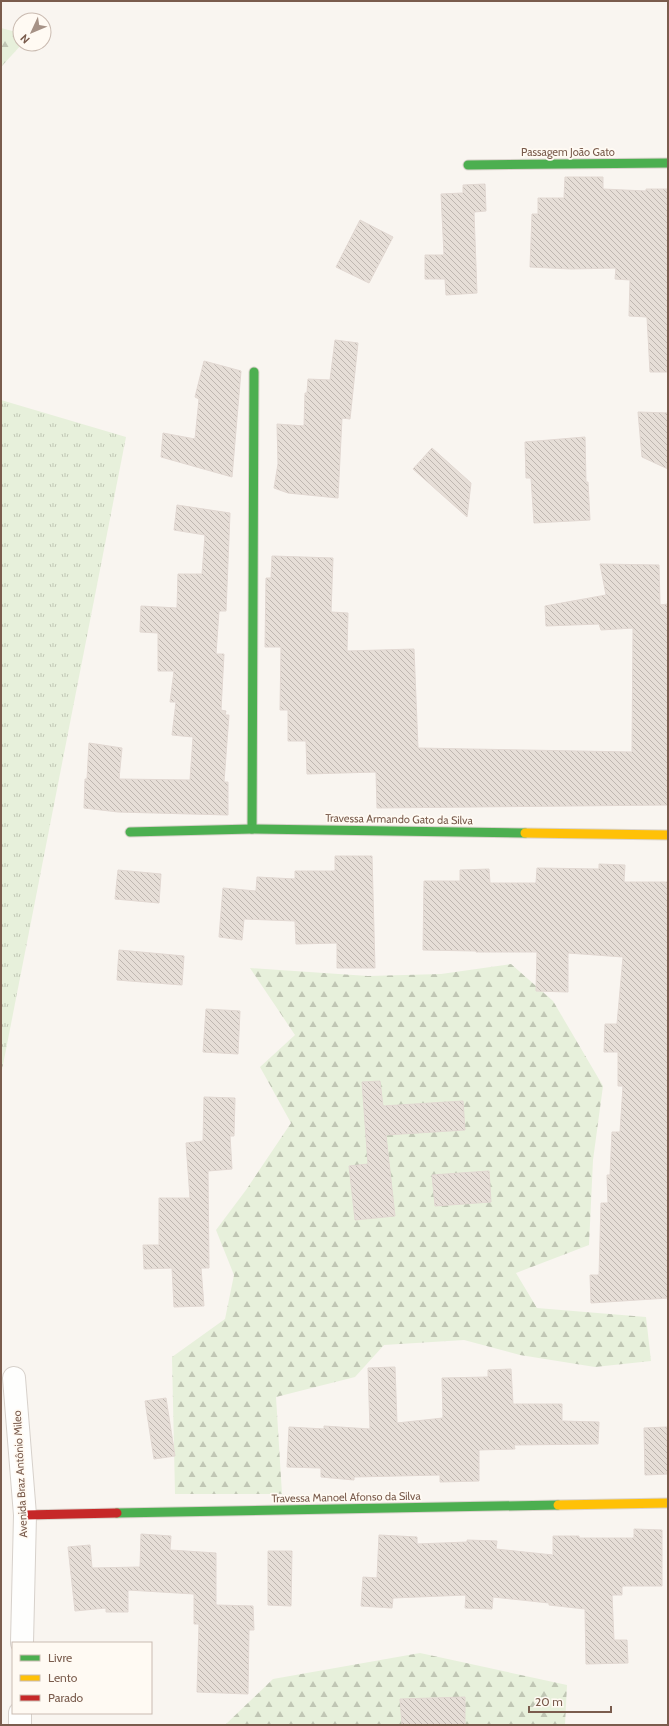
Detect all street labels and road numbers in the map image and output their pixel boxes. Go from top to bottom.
street label: Passagem João Gato [521,145,615,159]
street label: Travessa Armando Gato da Silva [325,811,474,827]
street label: Avenida Braz Antônio Mileo [10,1410,30,1538]
street label: Travessa Manoel Afonso da Silva [271,1489,422,1505]

